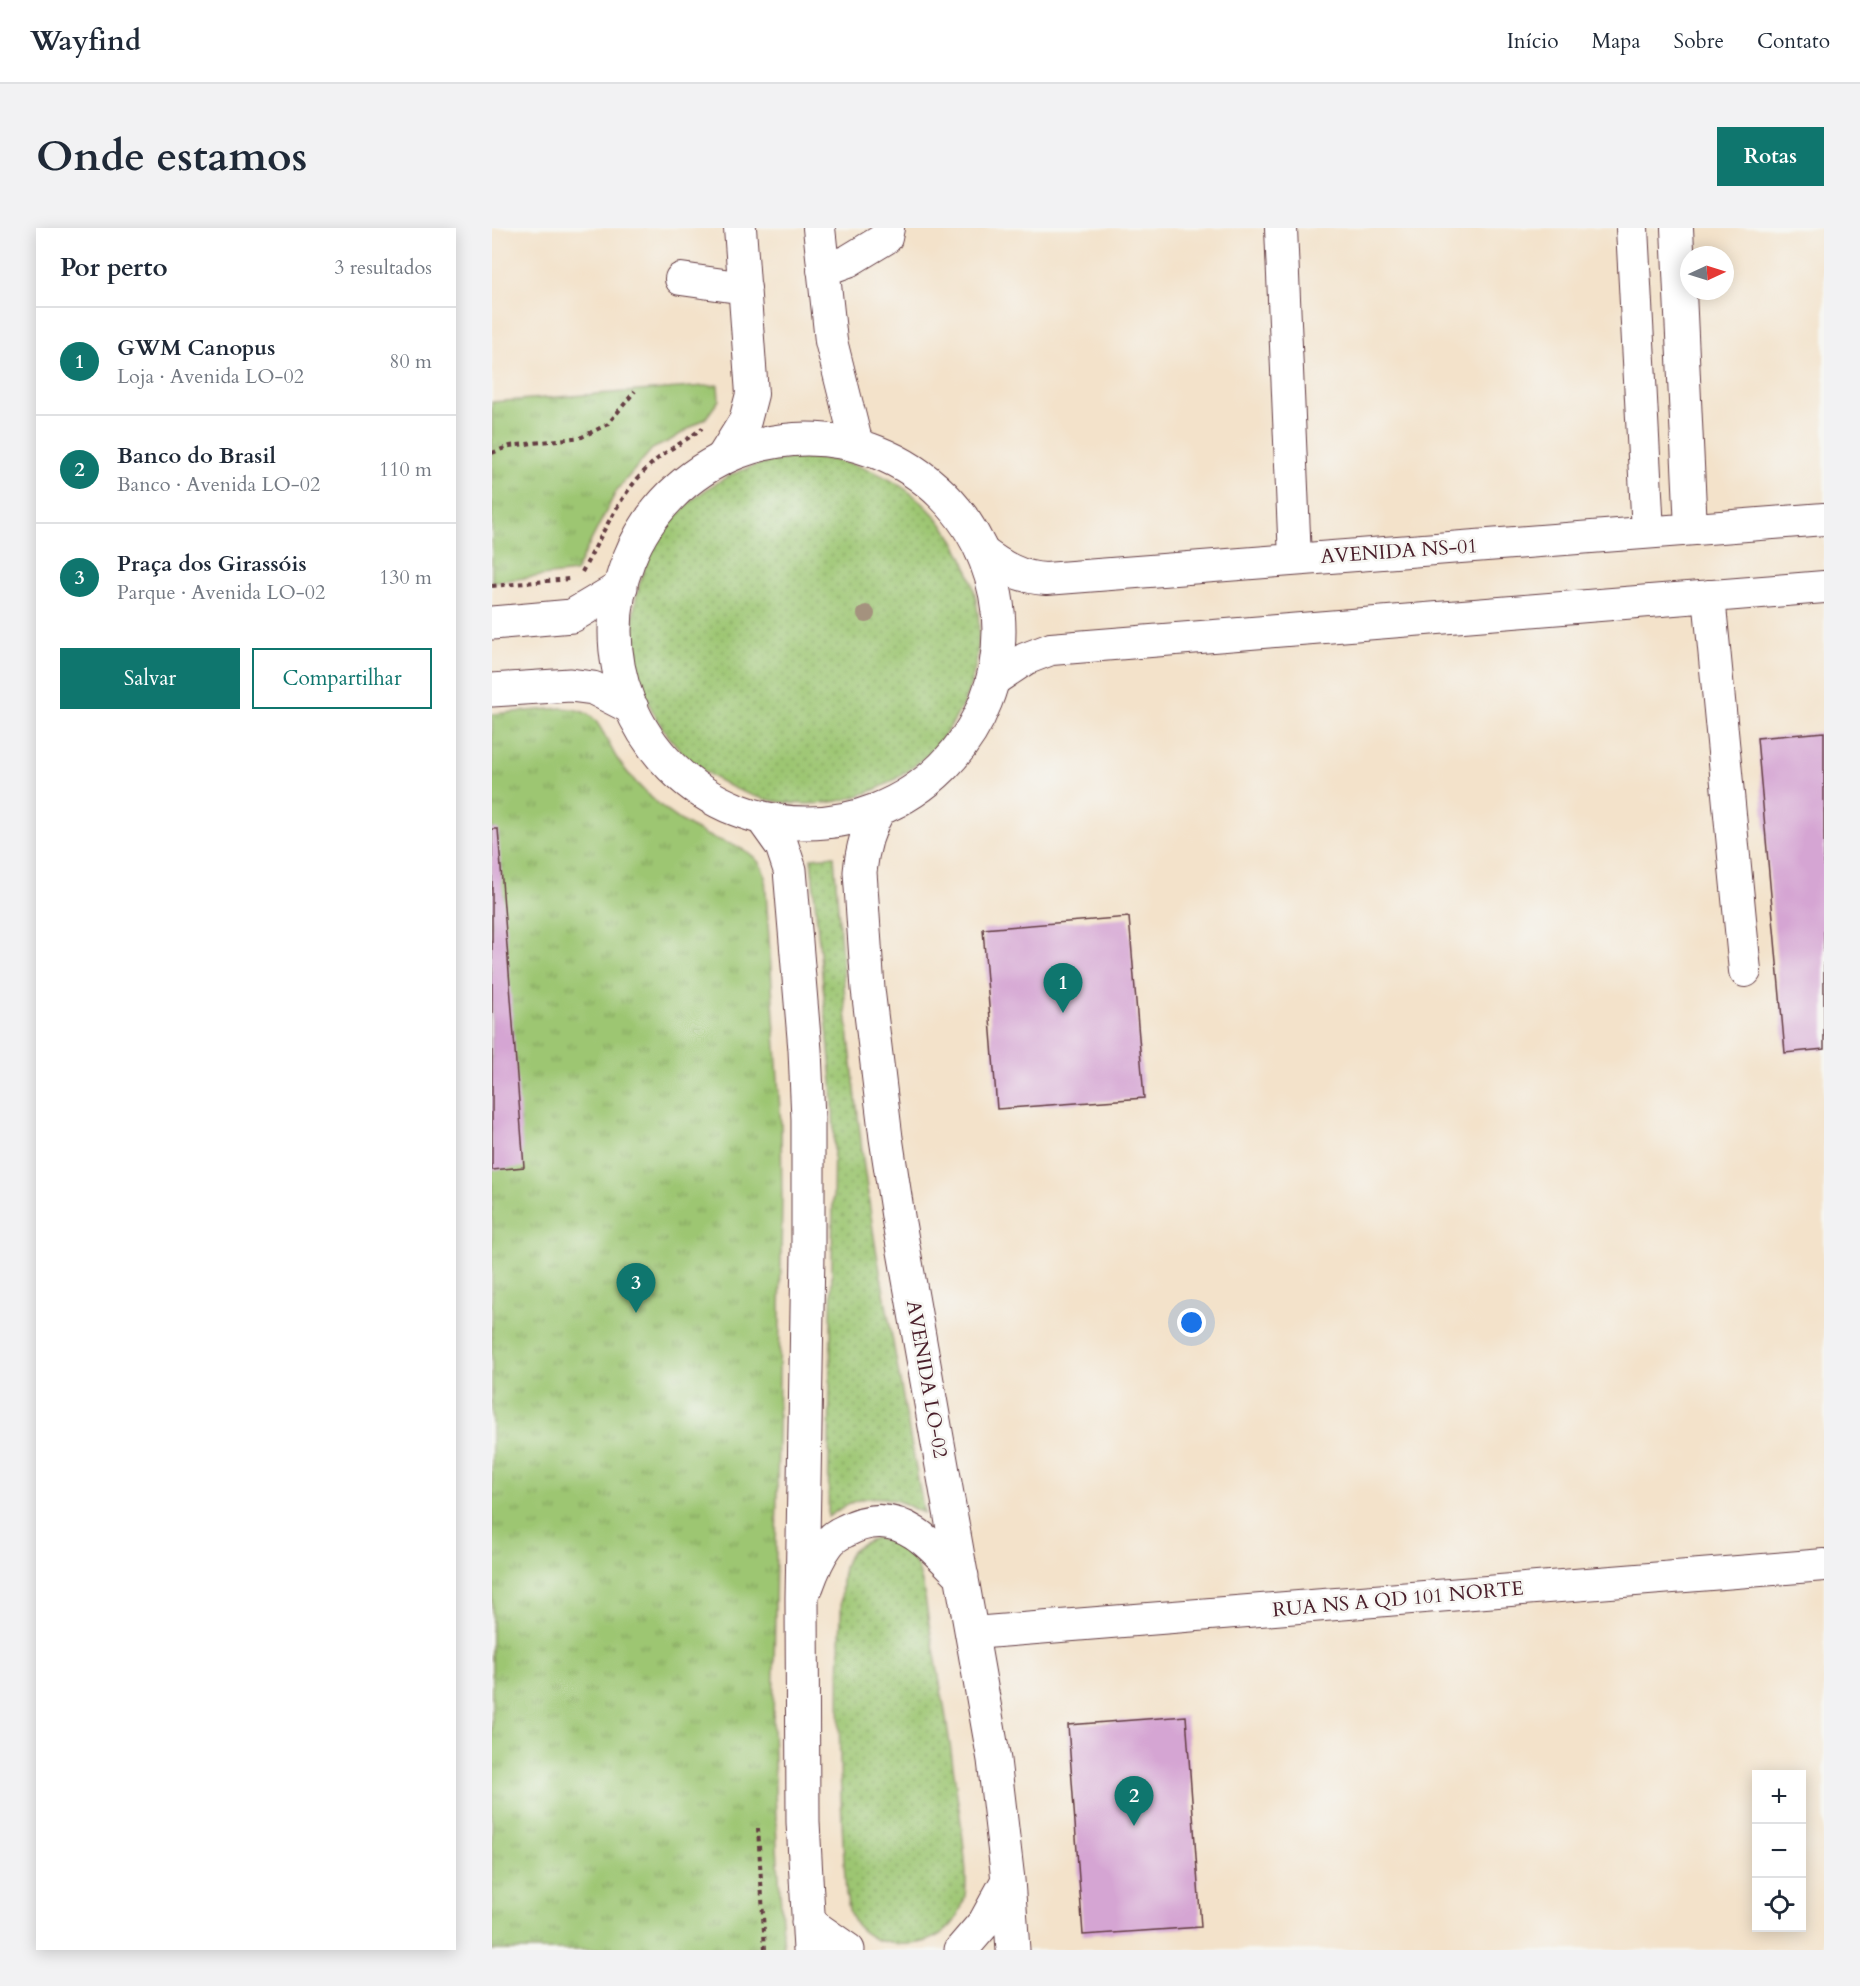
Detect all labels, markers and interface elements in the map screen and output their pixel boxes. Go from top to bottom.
text: Wayfind [30,22,141,60]
text: Início [1507,27,1559,56]
text: Mapa [1592,27,1641,56]
text: Sobre [1674,27,1724,56]
text: Contato [1757,27,1830,56]
button: Rotas [1717,127,1824,186]
text: Onde estamos [36,128,307,185]
north arrow [1680,246,1734,300]
text: Por perto [60,250,168,285]
text: 3 resultados [334,254,432,281]
text: GWM Canopus [117,333,275,363]
text: 1 [74,348,85,375]
text: 80 m [389,348,432,375]
text: Loja · Avenida LO-02 [117,363,304,390]
text: Banco do Brasil [117,441,276,471]
text: 2 [74,456,85,483]
text: 110 m [379,456,432,483]
text: Banco · Avenida LO-02 [117,471,320,498]
street label: AVENIDA NS-01 [1320,532,1478,570]
text: Praça dos Girassóis [117,549,307,579]
text: 3 [74,564,85,591]
text: 130 m [379,564,432,591]
text: Parque · Avenida LO-02 [117,579,325,606]
button: Salvar [60,648,240,709]
button: Compartilhar [252,648,432,709]
pin: 1 [1044,964,1082,1013]
pin: 3 [616,1264,656,1313]
street label: AVENIDA LO-02 [900,1298,954,1460]
your location [1177,1308,1206,1337]
street label: RUA NS A QD 101 NORTE [1271,1575,1525,1623]
map controls [1752,1770,1806,1932]
button: + [1752,1770,1806,1824]
pin: 2 [1114,1776,1154,1826]
button: − [1752,1824,1806,1878]
button: locate [1752,1878,1806,1932]

